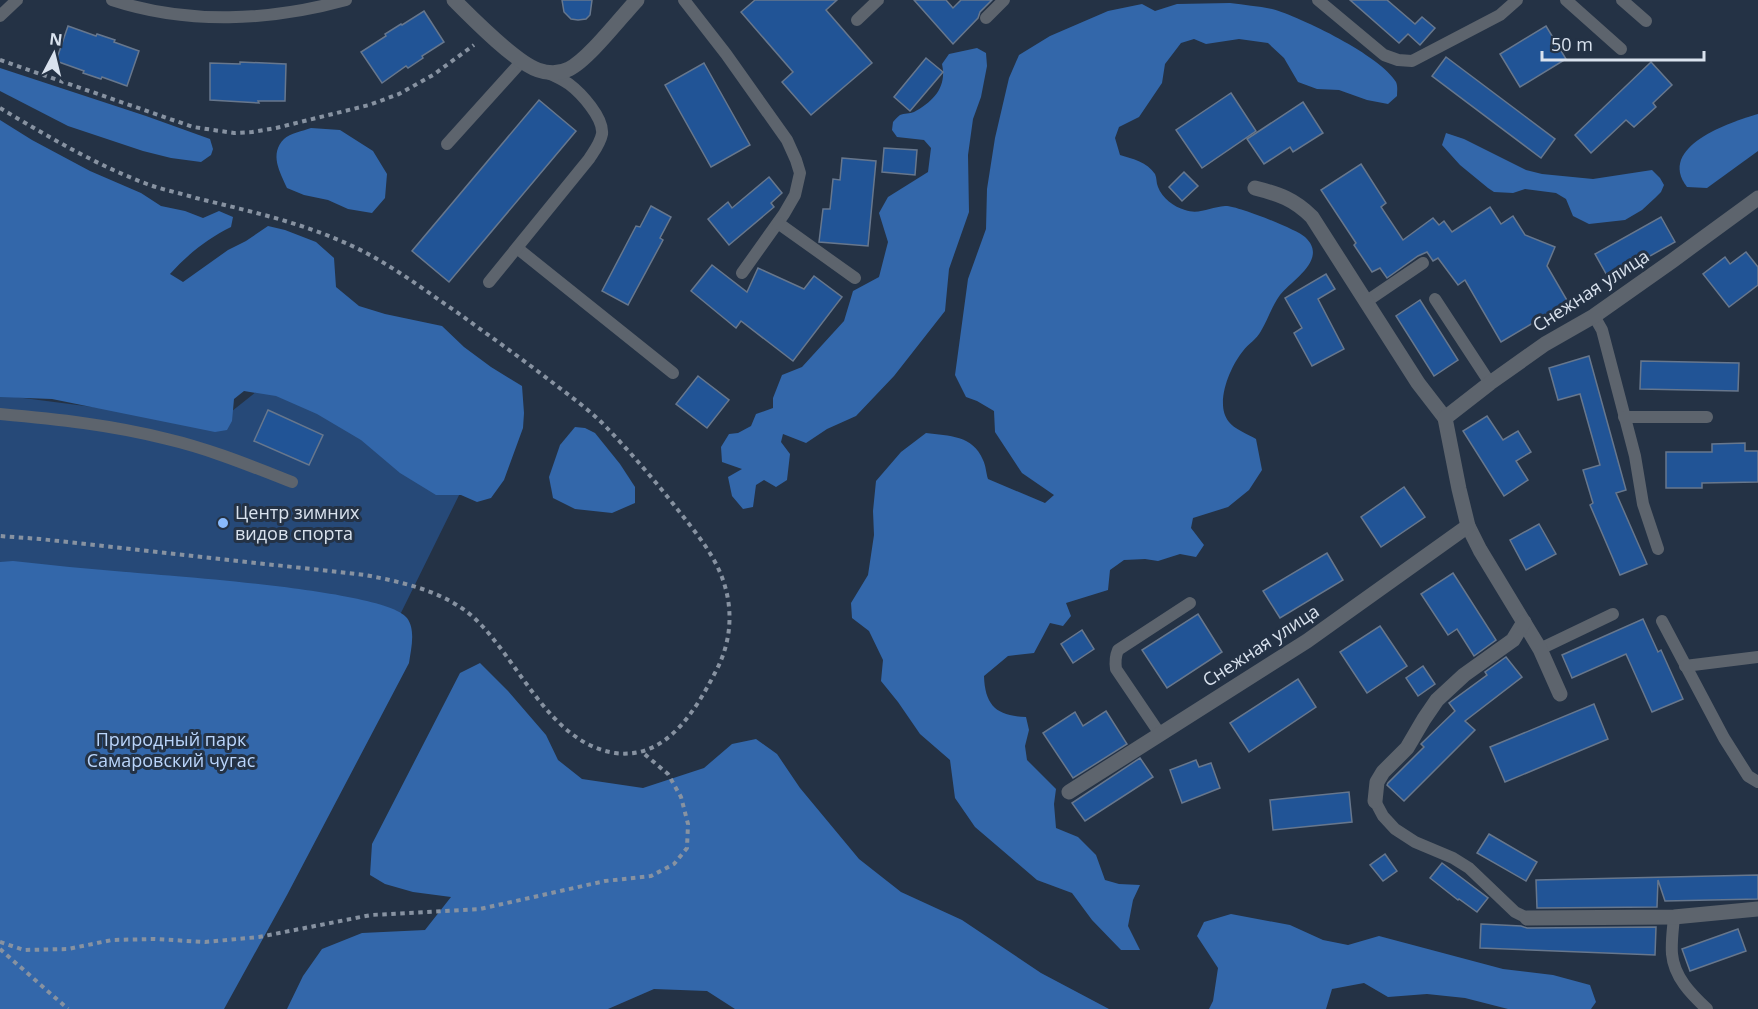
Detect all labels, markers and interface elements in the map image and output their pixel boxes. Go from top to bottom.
north arrow [24,24,84,84]
scale bar [1542,24,1704,62]
text: N [48,27,64,51]
text: 50 m [1551,32,1593,56]
street label: Снежная улица [1528,244,1653,337]
place label: Центр зимних видов спорта [235,500,360,545]
marker: Центр зимних видов спорта [216,516,230,530]
street label: Снежная улица [1198,599,1323,692]
park label: Природный парк Самаровский чугас [87,727,256,772]

